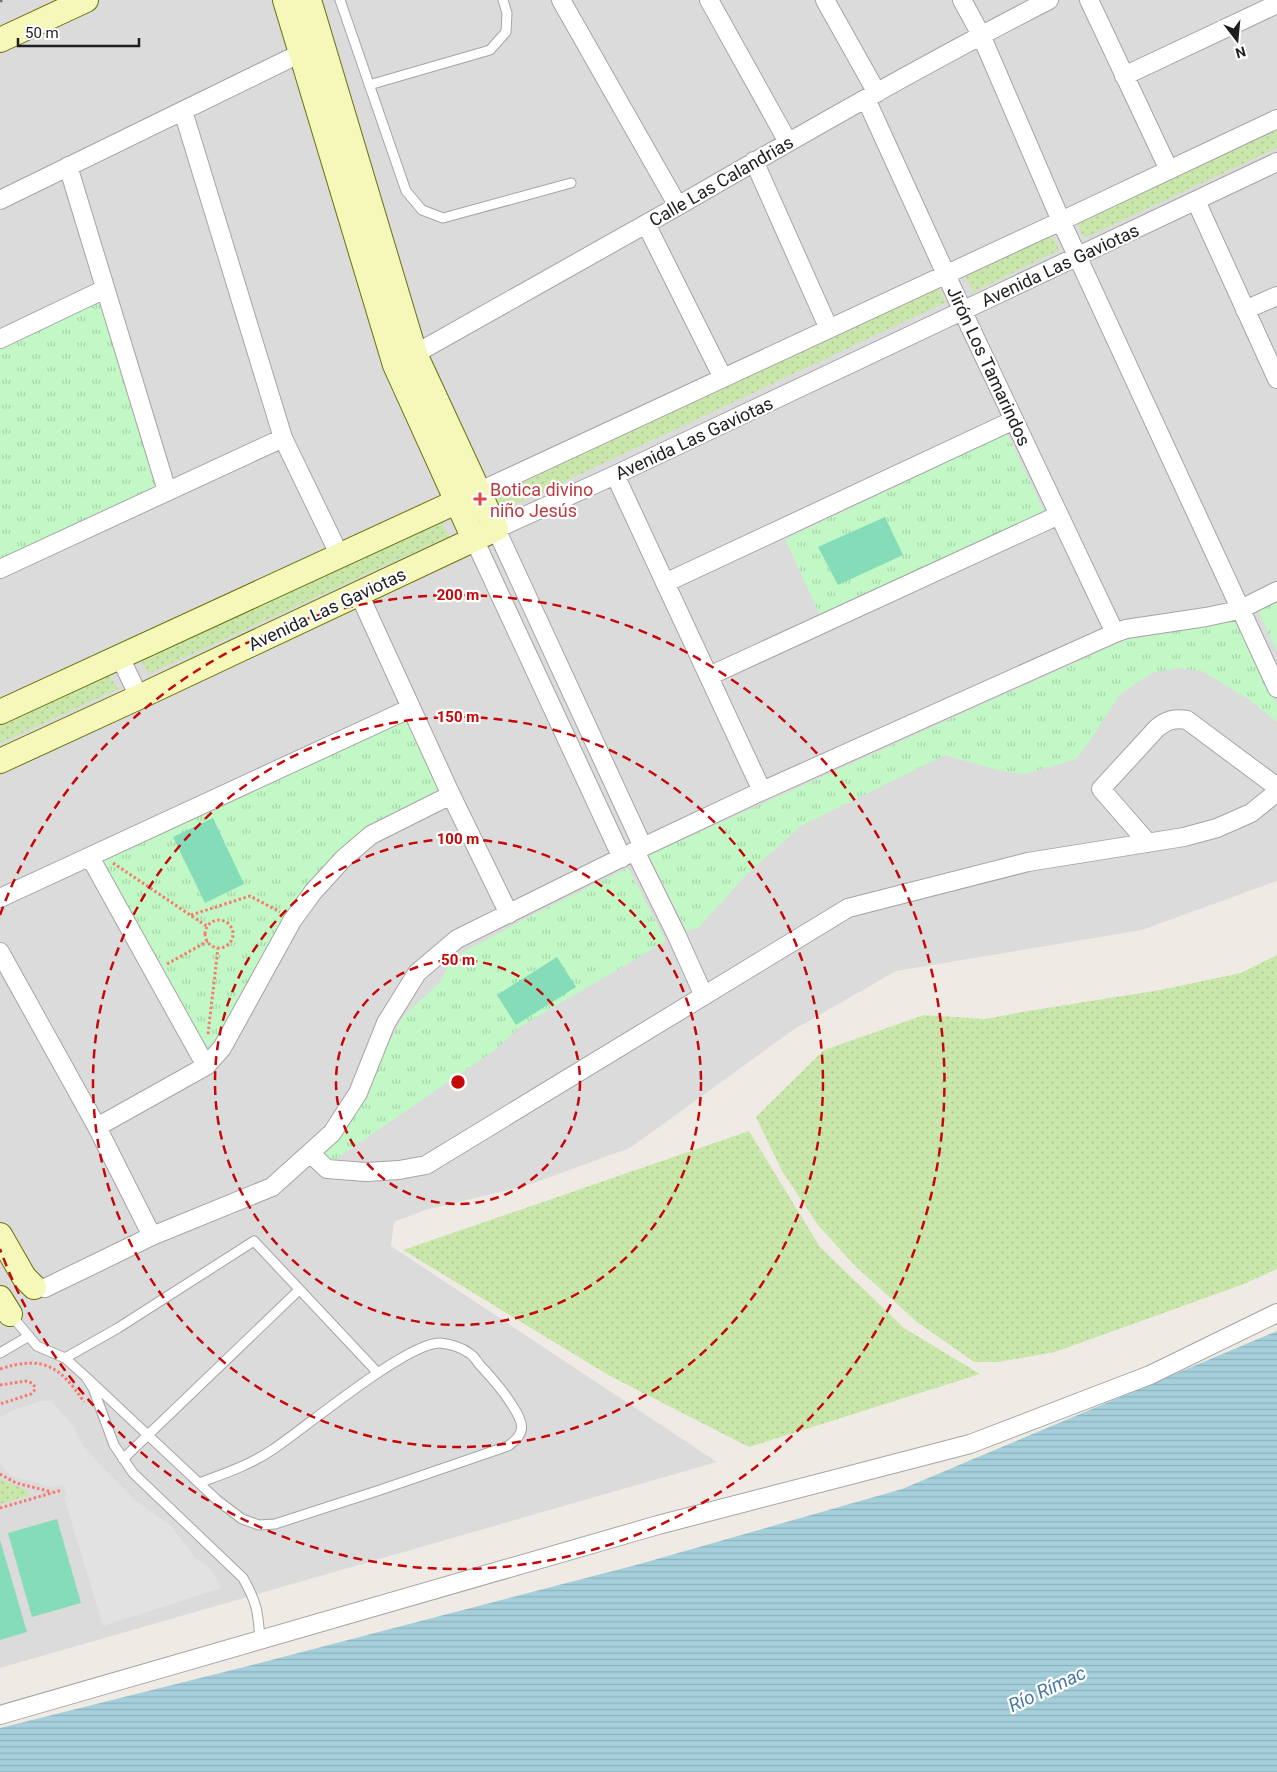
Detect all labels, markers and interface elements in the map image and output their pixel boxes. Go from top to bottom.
scale bar [18,15,139,47]
north arrow [1212,15,1262,65]
text: 50 m [25,24,59,42]
text: N [1234,43,1248,62]
street label: Calle Las Calandrias [645,131,797,231]
street label: Avenida Las Gaviotas [978,219,1142,311]
street label: Jirón Los Tamarindos [943,283,1035,449]
street label: Avenida Las Gaviotas [612,392,776,484]
place label: Botica divino niño Jesús [490,479,593,521]
marker: Botica divino niño Jesús [474,493,486,505]
street label: Avenida Las Gaviotas [245,563,409,655]
text: 200 m [437,586,479,604]
text: 150 m [437,708,479,726]
text: 100 m [437,830,479,848]
text: 50 m [441,951,475,969]
centre of rings [449,1073,467,1091]
water label: Río Rímac [1005,1661,1090,1717]

